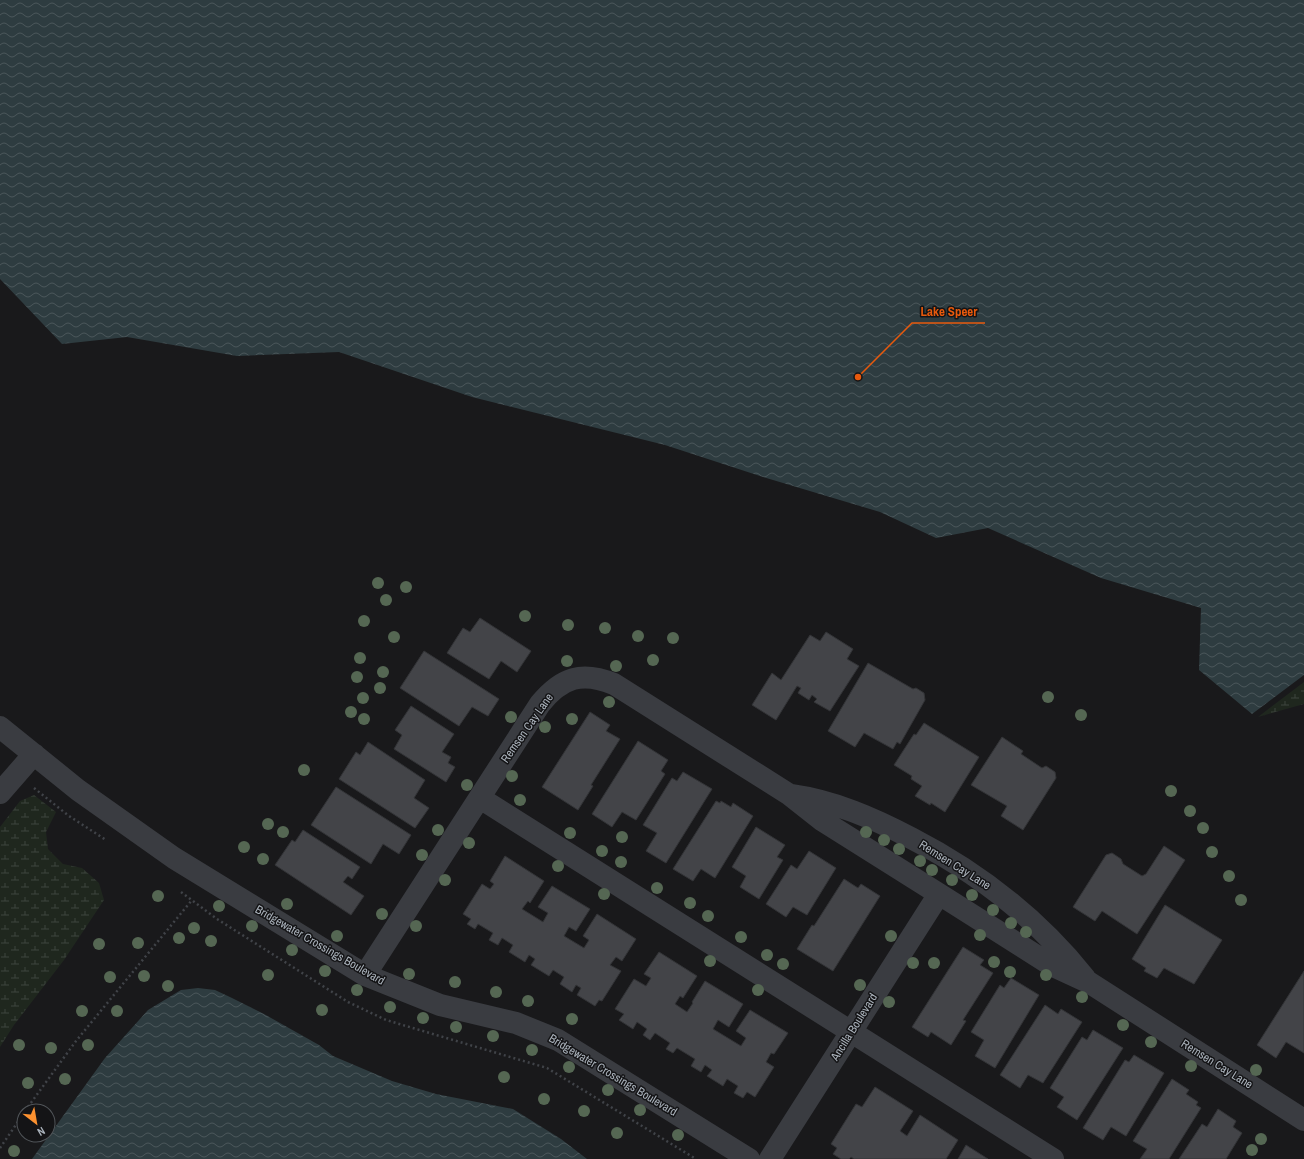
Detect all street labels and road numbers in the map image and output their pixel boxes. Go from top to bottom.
street label: Remsen Cay Lane [497,690,557,766]
street label: Remsen Cay Lane [916,837,994,893]
street label: Bridgewater Crossings Boulevard [252,901,388,989]
street label: Ancilla Boulevard [826,990,881,1065]
street label: Bridgewater Crossings Boulevard [546,1030,680,1120]
street label: Remsen Cay Lane [1178,1036,1256,1092]

